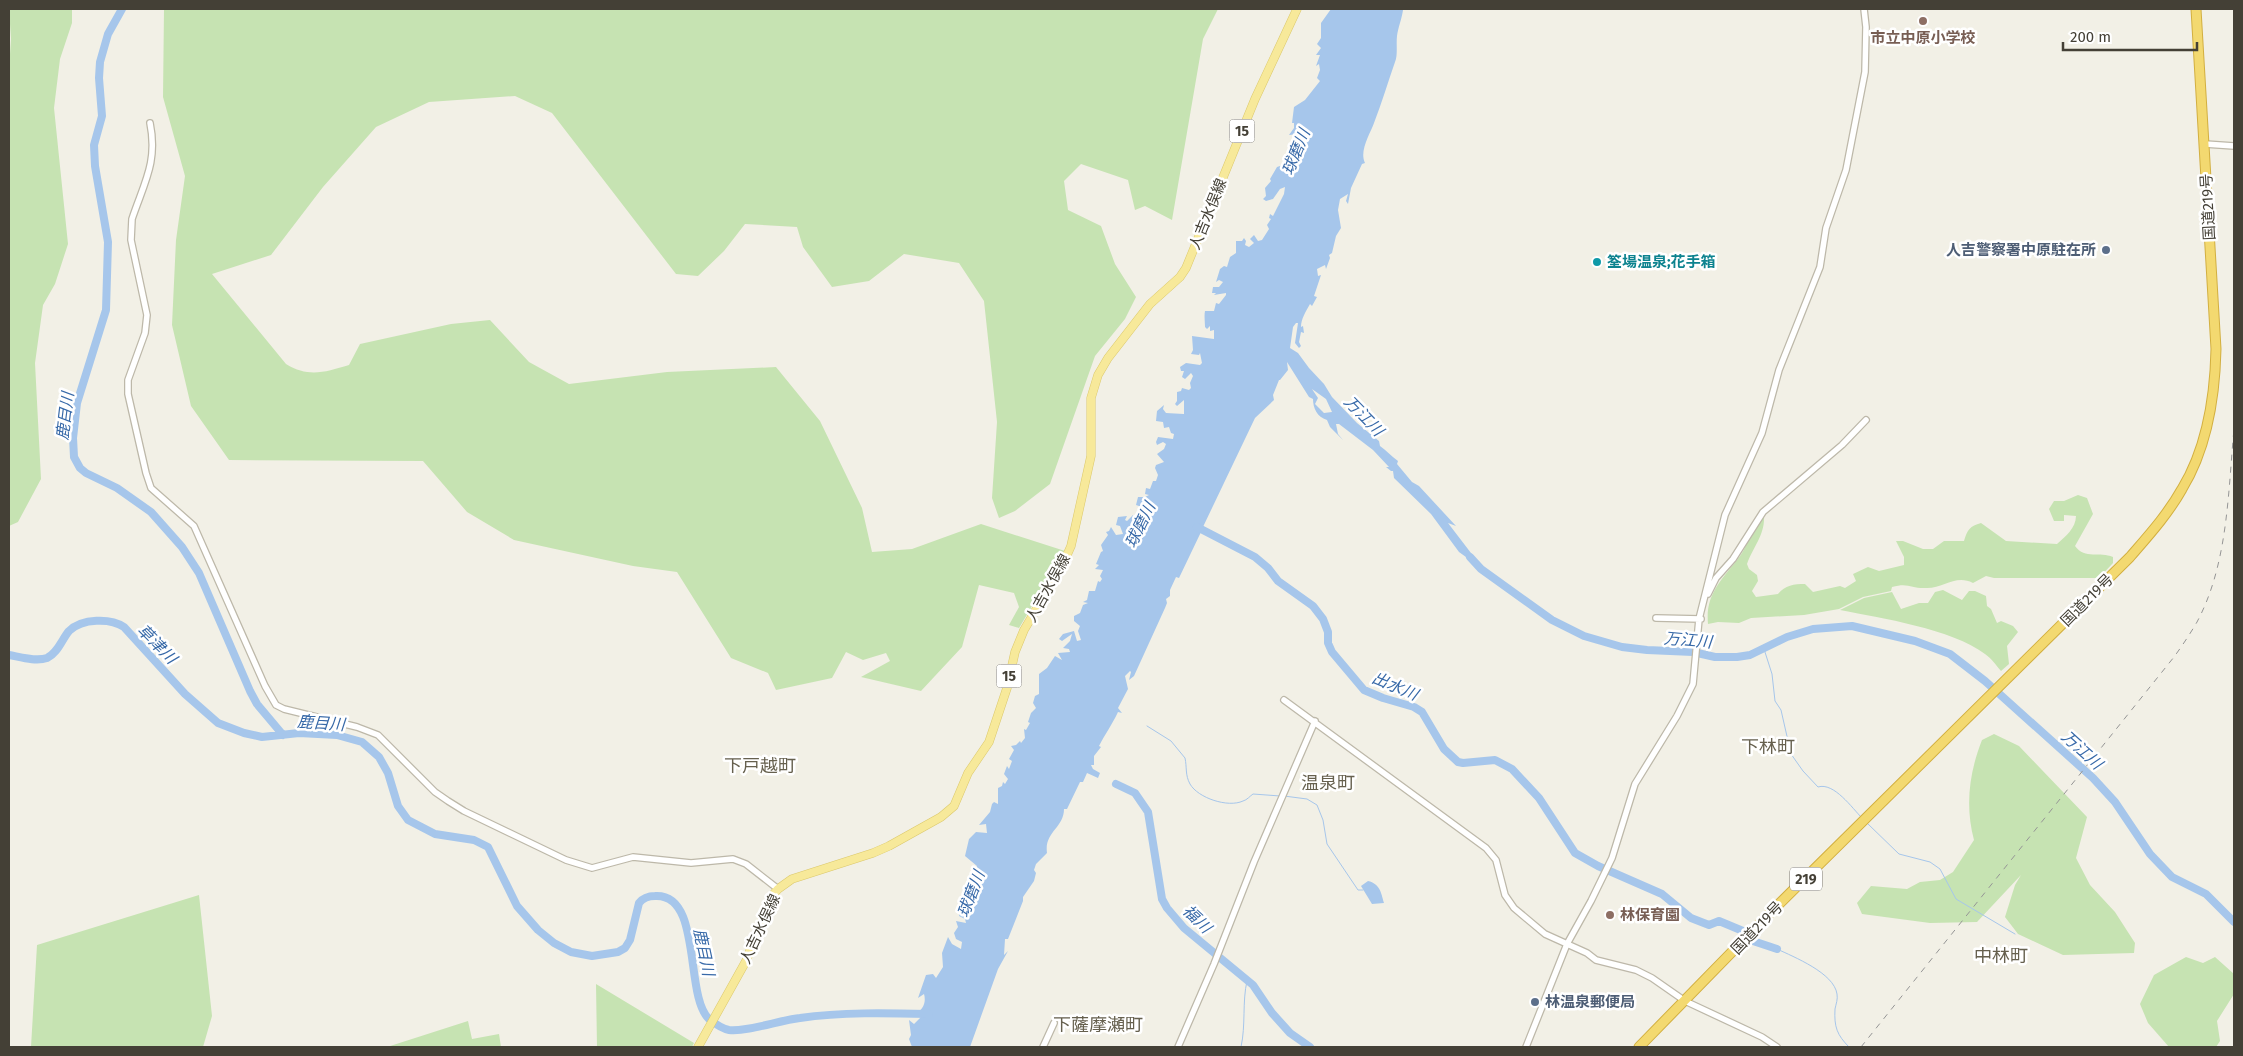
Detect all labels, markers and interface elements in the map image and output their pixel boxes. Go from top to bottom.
marker: 市立中原小学校 [1917,15,1929,27]
scale bar [2063,20,2197,52]
text: 200 m [2070,28,2111,46]
place label: 市立中原小学校 [1870,29,1976,47]
road number: 15 [1230,120,1254,142]
water label: 球磨川 [1278,124,1315,178]
street label: 国道219号 [2197,173,2219,241]
street label: 人吉水俣線 [1186,176,1230,252]
place label: 人吉警察署中原駐在所 [1946,241,2096,259]
marker: 人吉警察署中原駐在所 [2100,244,2112,256]
place label: 筌場温泉;花手箱 [1607,253,1716,271]
marker: 筌場温泉;花手箱 [1591,256,1603,268]
water label: 鹿目川 [53,389,78,441]
water label: 万江川 [1340,392,1389,441]
water label: 球磨川 [1121,497,1160,551]
street label: 人吉水俣線 [1022,551,1074,625]
street label: 国道219号 [2057,570,2117,630]
water label: 草津川 [133,620,182,669]
water label: 万江川 [1663,628,1715,652]
road number: 15 [996,664,1022,688]
water label: 出水川 [1369,668,1423,705]
water label: 鹿目川 [296,712,348,734]
water label: 万江川 [2058,727,2108,774]
district label: 下林町 [1741,736,1795,758]
district label: 下戸越町 [724,755,796,777]
district label: 温泉町 [1301,772,1355,794]
water label: 球磨川 [954,866,989,920]
road number: 219 [1790,868,1822,891]
street label: 人吉水俣線 [736,891,784,967]
street label: 国道219号 [1727,898,1787,958]
water label: 福川 [1179,901,1217,938]
place label: 林保育園 [1620,906,1680,924]
marker: 林保育園 [1604,909,1616,921]
water label: 鹿目川 [690,927,719,979]
district label: 中林町 [1974,945,2028,967]
place label: 林温泉郵便局 [1545,993,1635,1011]
marker: 林温泉郵便局 [1529,996,1541,1008]
district label: 下薩摩瀬町 [1053,1014,1143,1036]

